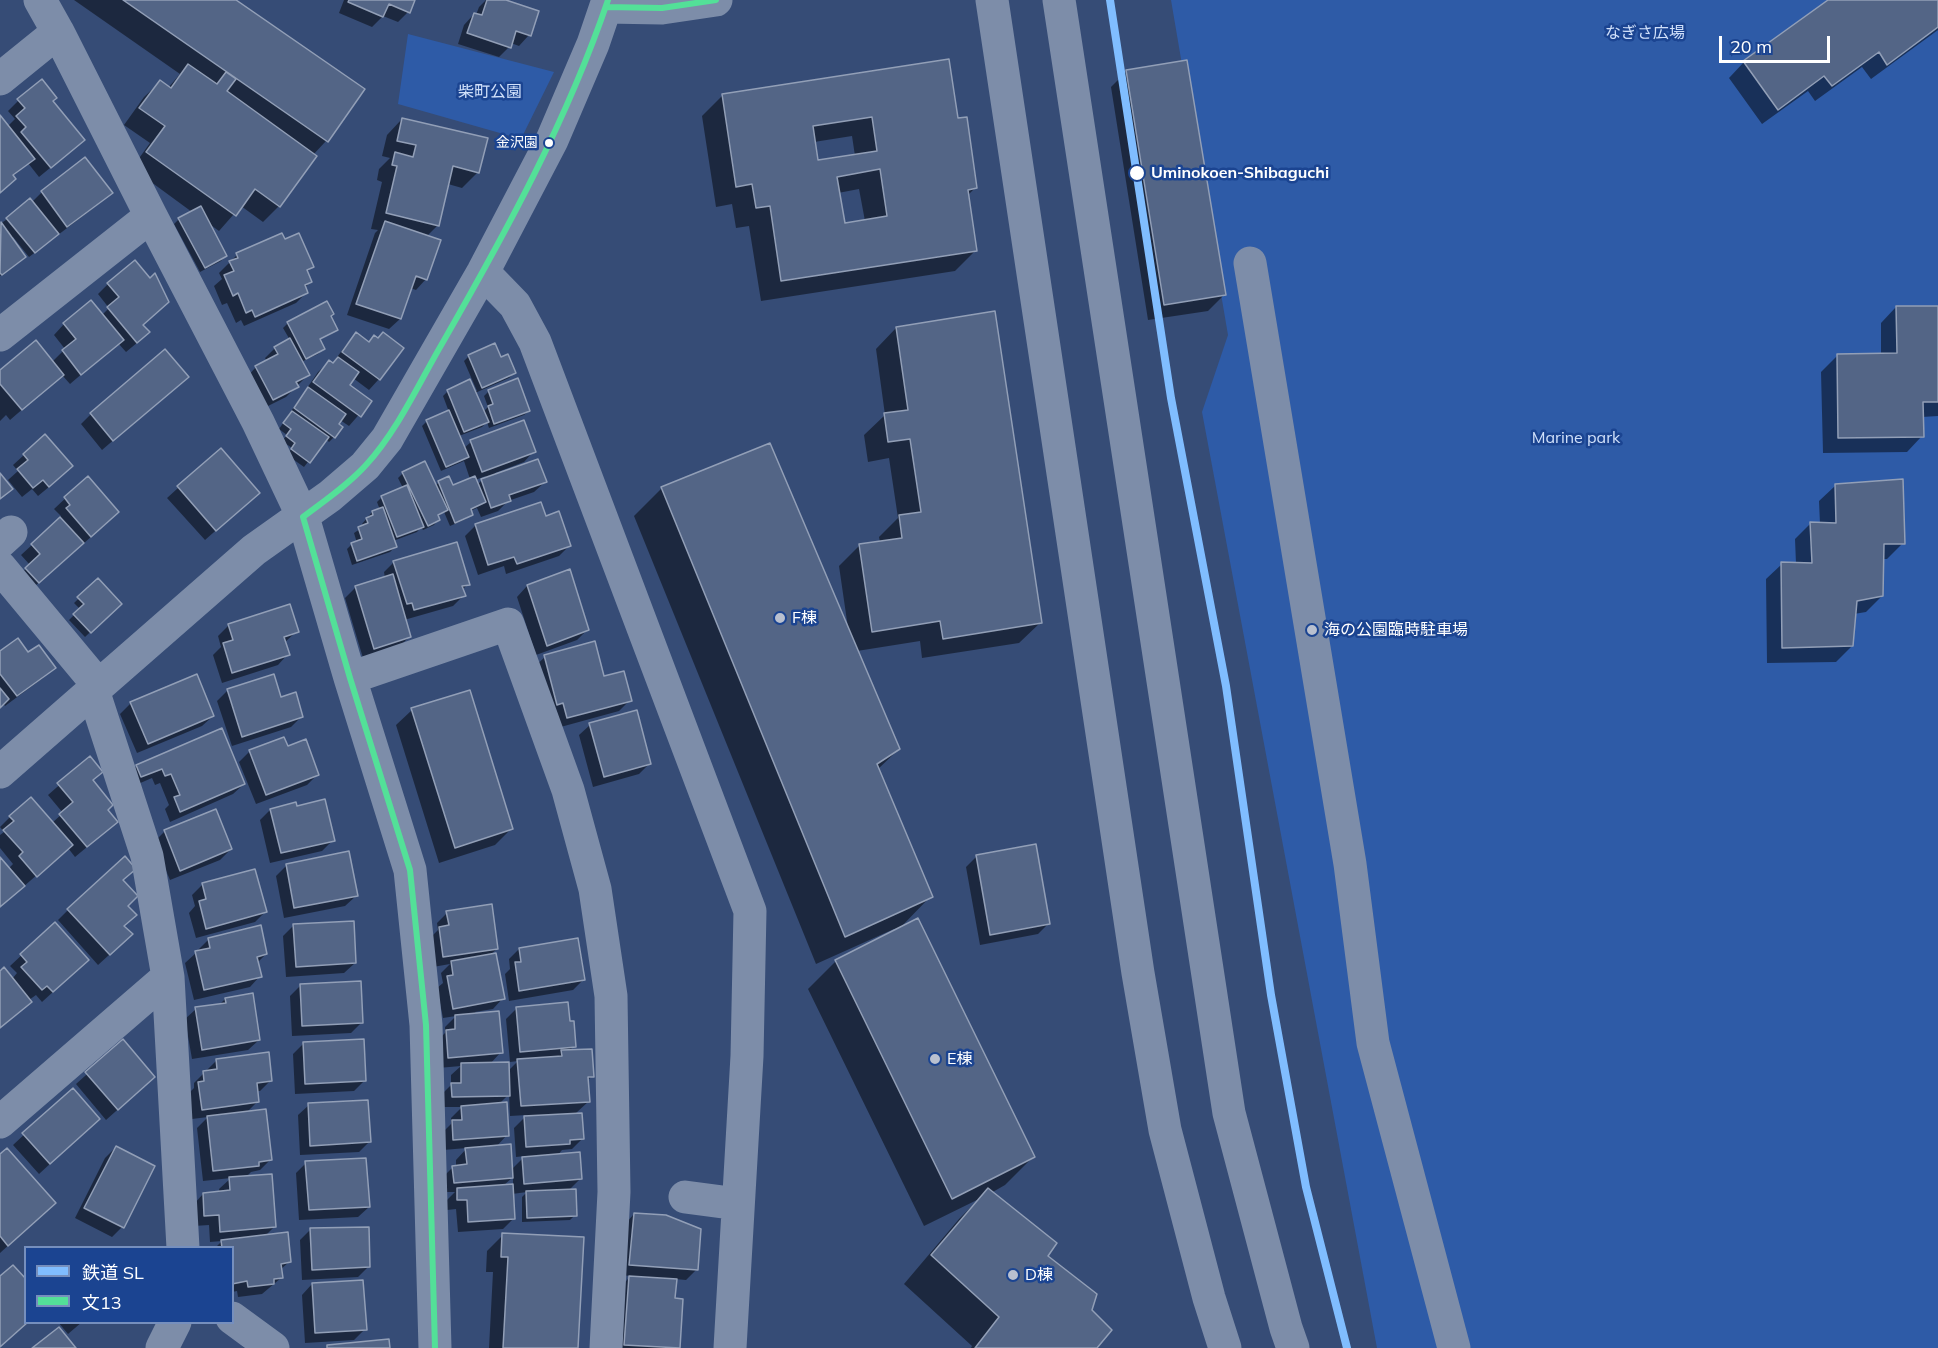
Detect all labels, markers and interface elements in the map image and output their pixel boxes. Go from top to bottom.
park label: なぎさ広場 [1605,23,1685,43]
scale bar [1722,24,1833,62]
text: 20 m [1730,35,1772,58]
park label: 柴町公園 [458,82,522,102]
place label: 金沢園 [496,135,538,151]
marker: 金沢園 [543,137,555,149]
place label: Uminokoen-Shibaguchi [1151,163,1329,183]
marker: Uminokoen-Shibaguchi [1128,164,1146,182]
park label: Marine park [1532,428,1620,448]
place label: F棟 [792,608,817,628]
marker: F棟 [773,611,787,625]
place label: 海の公園臨時駐車場 [1324,620,1468,640]
marker: 海の公園臨時駐車場 [1305,623,1319,637]
place label: E棟 [947,1049,972,1069]
marker: E棟 [928,1052,942,1066]
legend [24,1246,234,1324]
text: 鉄道 SL [82,1261,144,1284]
place label: D棟 [1025,1265,1053,1285]
marker: D棟 [1006,1268,1020,1282]
text: 文13 [82,1291,122,1314]

